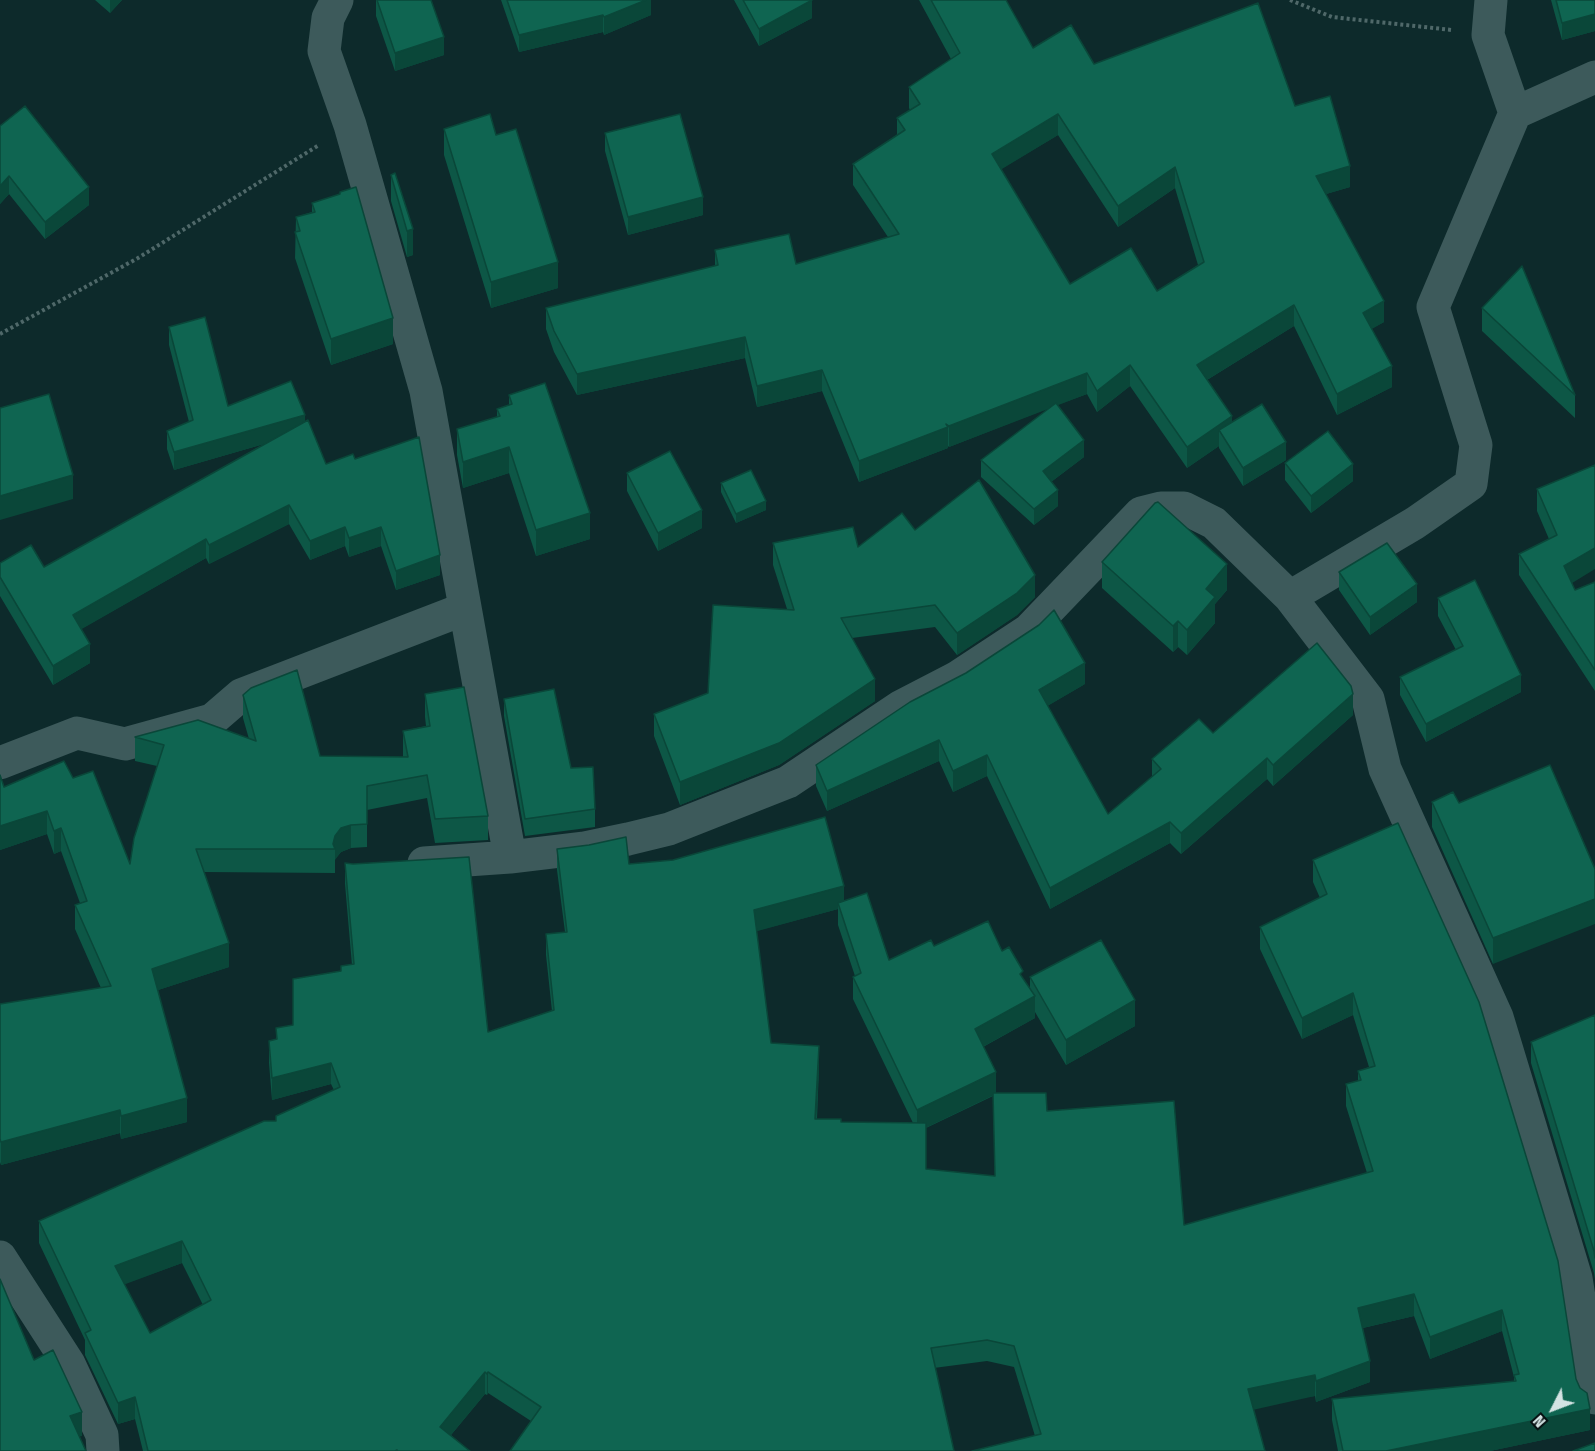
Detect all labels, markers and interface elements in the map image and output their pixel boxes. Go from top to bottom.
north arrow [1523,1379,1583,1439]
text: N [1529,1411,1550,1431]

